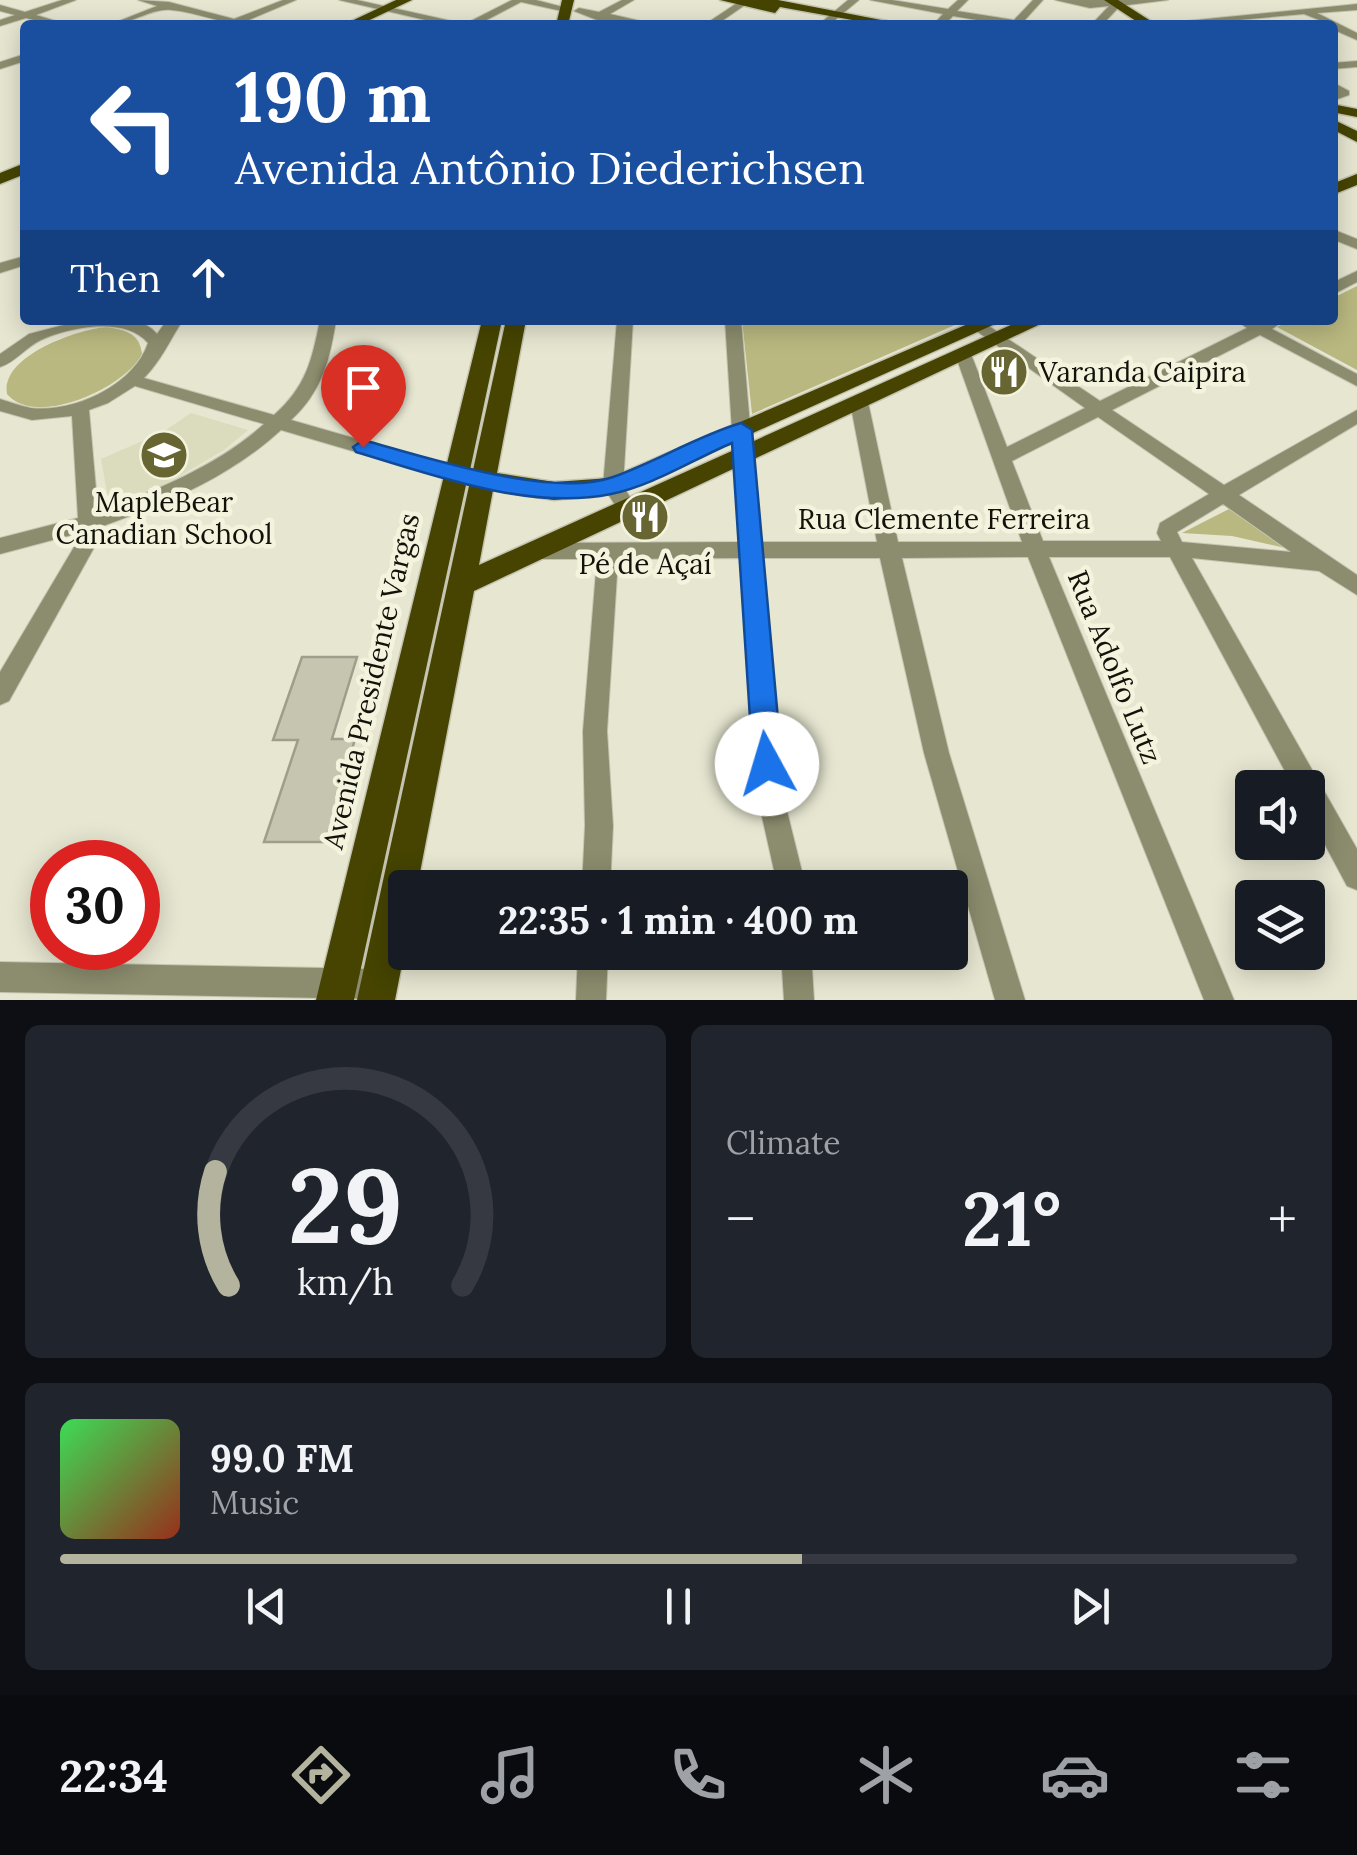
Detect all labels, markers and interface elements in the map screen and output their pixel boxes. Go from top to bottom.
text: 190 m [235,52,431,141]
icon: left [70,60,200,190]
text: Avenida Antônio Diederichsen [235,139,865,196]
icon: ahead [181,250,236,305]
text: Then [70,254,161,302]
pin [321,345,406,448]
restaurant icon: Varanda Caipira [978,346,1030,398]
place label: Varanda Caipira [1038,354,1246,390]
icon: arrive [336,360,391,415]
school or university icon: MapleBear Canadian School [138,429,190,481]
place label: MapleBear Canadian School [56,484,272,552]
restaurant icon: Pé de Açaí [619,491,671,543]
street label: Rua Clemente Ferreira [798,501,1090,537]
street label: Avenida Presidente Vargas [315,510,427,853]
place label: Pé de Açaí [578,546,712,582]
street label: Rua Adolfo Lutz [1060,565,1170,769]
position arrow [715,712,819,816]
map controls [1235,770,1325,970]
button: sound [1235,770,1325,860]
speed limit sign: 30 [30,840,160,970]
button: layers [1235,880,1325,970]
text: 22:35 · 1 min · 400 m [498,896,858,944]
text: Climate [726,1122,841,1163]
text: 29 [288,1138,403,1271]
text: 21° [962,1171,1061,1267]
text: − [726,1184,755,1254]
text: + [1268,1184,1297,1254]
text: km/h [297,1259,394,1305]
text: 99.0 FM [210,1434,354,1482]
text: Music [210,1482,299,1523]
icon: previous [239,1579,294,1634]
icon: pause [651,1579,706,1634]
icon: next [1063,1579,1118,1634]
icon: directions [286,1740,356,1810]
icon: music [475,1740,545,1810]
icon: phone [663,1740,733,1810]
icon: climate [851,1740,921,1810]
icon: car [1040,1740,1110,1810]
icon: filters [1228,1740,1298,1810]
text: 22:34 [59,1747,168,1804]

